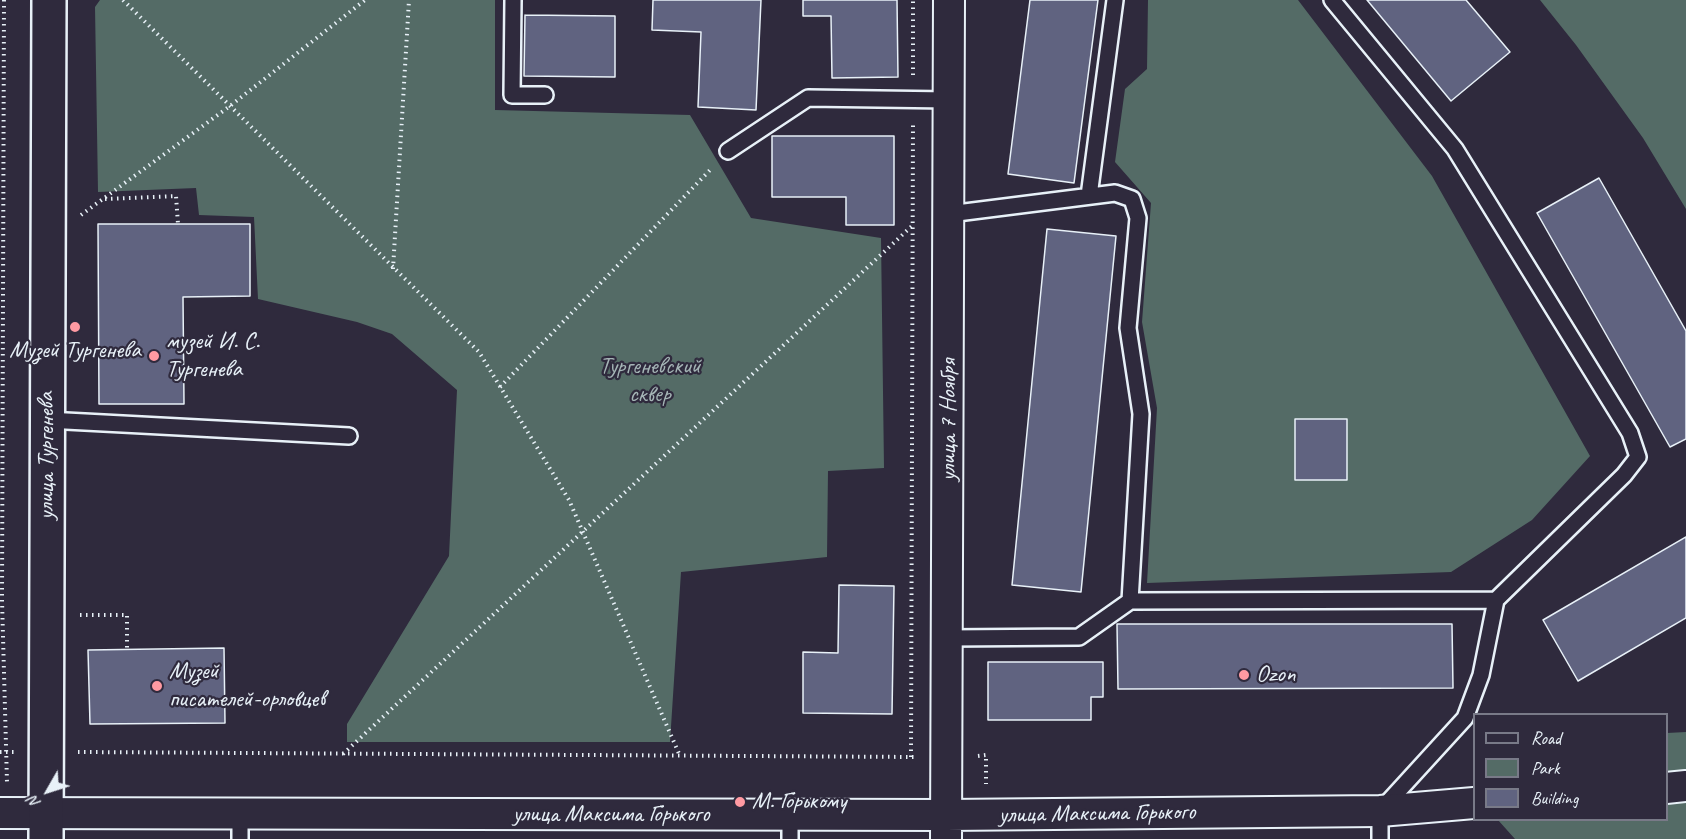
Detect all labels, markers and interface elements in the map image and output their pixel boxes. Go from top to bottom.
marker: Музей Тургенева [68,320,82,334]
place label: музей И. С. Тургенева [166,328,260,384]
place label: Музей Тургенева [9,337,141,365]
marker: музей И. С. Тургенева [147,349,161,363]
park label: Тургеневский сквер [599,353,701,409]
street label: улица 7 Ноября [935,359,963,481]
street label: улица Тургенева [33,392,61,520]
place label: Музей писателей-орловцев [169,658,325,714]
place label: Ozon [1256,661,1295,689]
marker: Ozon [1237,668,1251,682]
marker: Музей писателей-орловцев [150,679,164,693]
legend [1473,713,1668,821]
text: Road [1531,727,1561,749]
text: Park [1531,757,1560,779]
north arrow [18,761,78,821]
text: Building [1531,787,1578,809]
place label: М. Горькому [752,788,846,816]
text: N [23,792,45,812]
marker: М. Горькому [733,795,747,809]
street label: улица Максима Горького [998,798,1196,830]
street label: улица Максима Горького [513,801,709,829]

